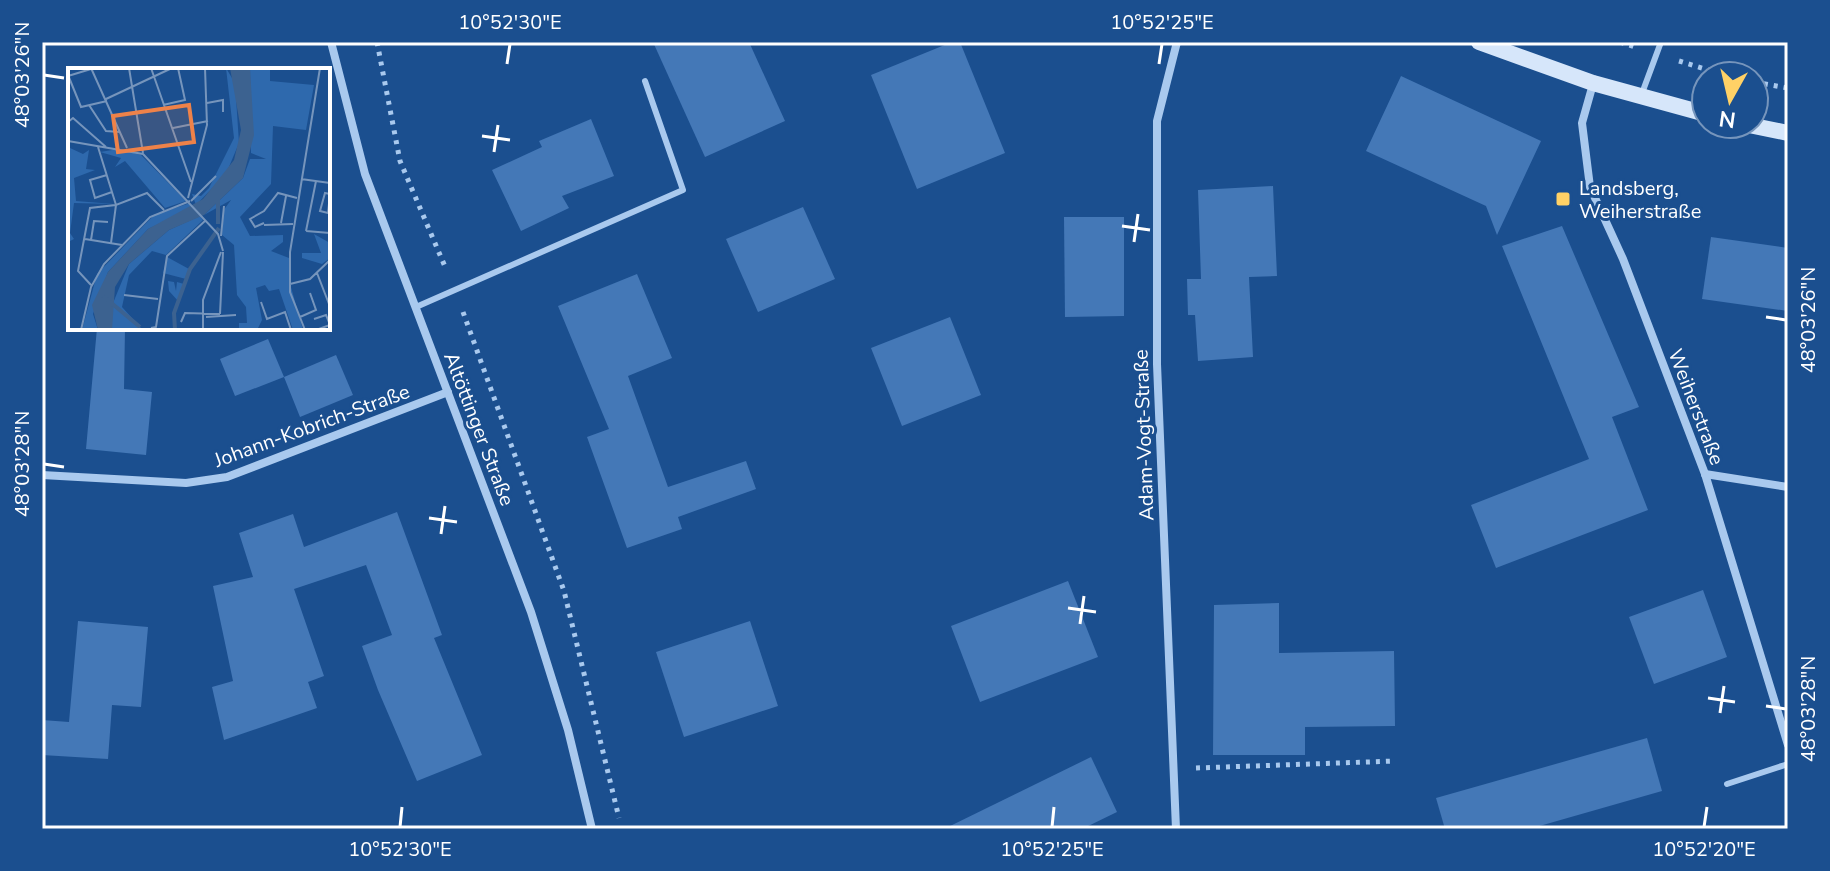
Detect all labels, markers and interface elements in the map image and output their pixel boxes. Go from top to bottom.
text: 10°52'30"E [458,9,562,36]
text: 10°52'25"E [1110,9,1214,36]
text: 48°03'26"N [9,22,36,128]
north arrow [1690,60,1770,140]
inset map [68,68,330,330]
text: N [1717,103,1738,135]
place label: Landsberg, Weiherstraße [1579,175,1701,225]
marker: Landsberg, Weiherstraße [1554,190,1572,208]
text: 48°03'26"N [1795,267,1822,373]
street label: Weiherstraße [1661,345,1731,469]
street label: Altöttinger Straße [437,348,521,510]
street label: Adam-Vogt-Straße [1128,349,1160,521]
street label: Johann-Kobrich-Straße [210,378,413,474]
text: 48°03'28"N [9,411,36,517]
text: 48°03'28"N [1795,656,1822,762]
text: 10°52'30"E [348,836,452,863]
text: 10°52'25"E [1000,836,1104,863]
text: 10°52'20"E [1652,836,1756,863]

